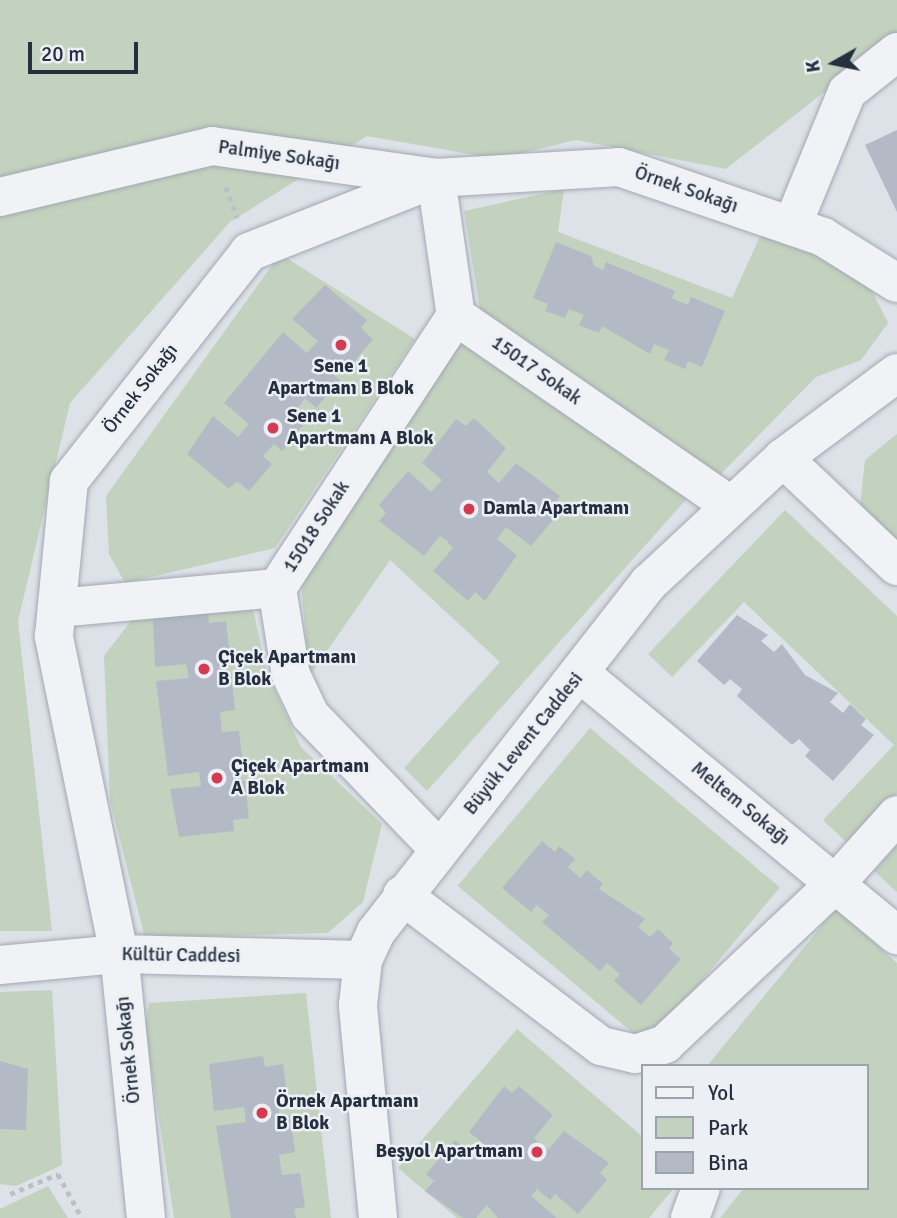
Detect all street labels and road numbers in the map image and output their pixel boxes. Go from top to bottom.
street label: Palmiye Sokağı [217,136,341,176]
street label: Örnek Sokağı [631,162,741,218]
street label: 15017 Sokak [487,332,585,410]
street label: Örnek Sokağı [99,340,183,438]
street label: 15018 Sokak [279,477,355,577]
street label: Büyük Levent Caddesi [460,668,588,820]
street label: Meltem Sokağı [686,757,794,851]
street label: Kültür Caddesi [121,944,241,968]
street label: Örnek Sokağı [112,995,146,1105]

